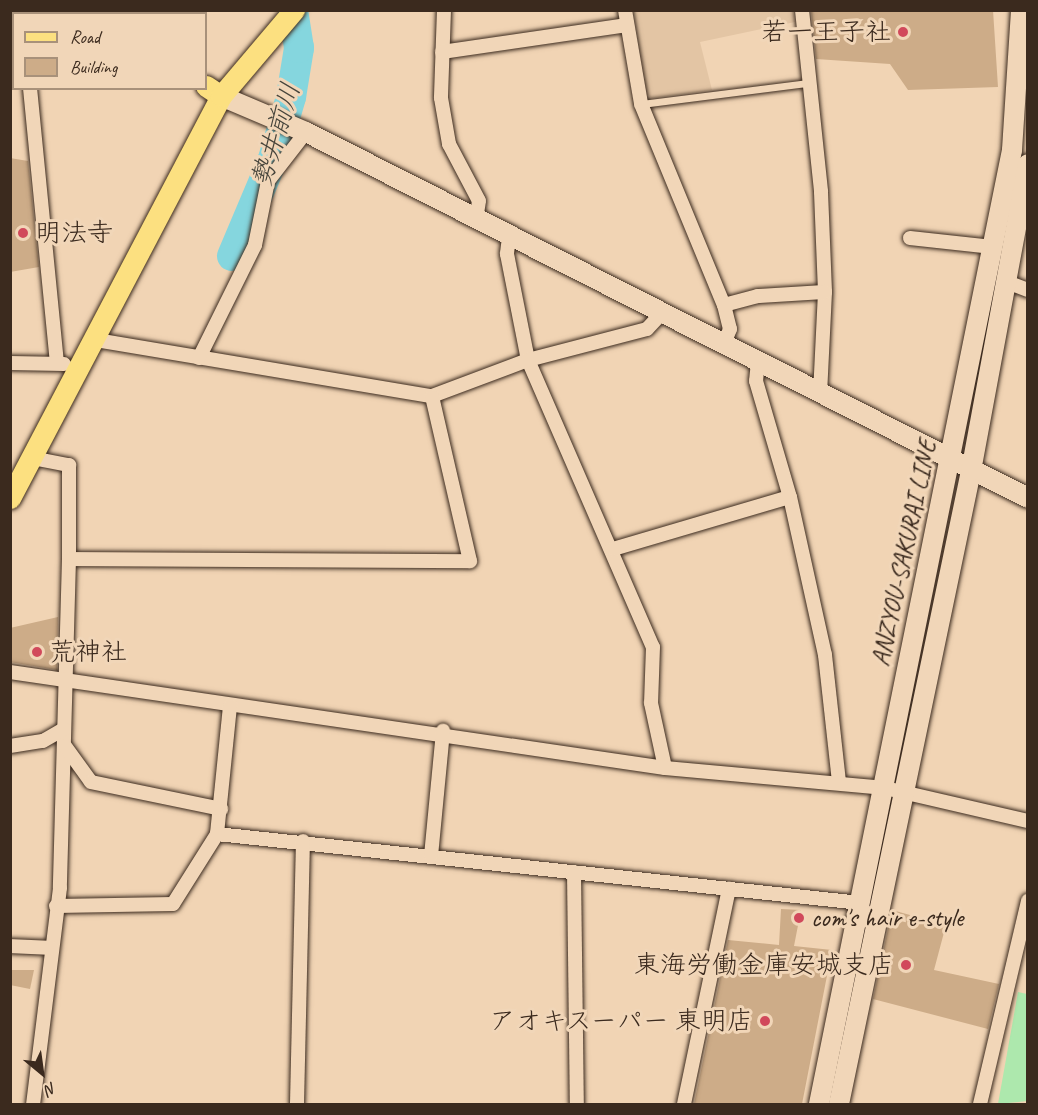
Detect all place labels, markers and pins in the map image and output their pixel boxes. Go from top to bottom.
place label: 若一王子社 [761,16,891,48]
marker: 若一王子社 [896,25,910,39]
place label: 明法寺 [35,217,113,249]
marker: 明法寺 [16,226,30,240]
place label: 荒神社 [49,636,127,668]
marker: 荒神社 [30,645,44,659]
place label: com's hair e-style [811,902,964,934]
marker: com's hair e-style [792,911,806,925]
place label: 東海労働金庫安城支店 [634,949,894,981]
marker: 東海労働金庫安城支店 [899,958,913,972]
place label: アオキスーパー 東明店 [488,1005,753,1037]
marker: アオキスーパー 東明店 [758,1014,772,1028]

